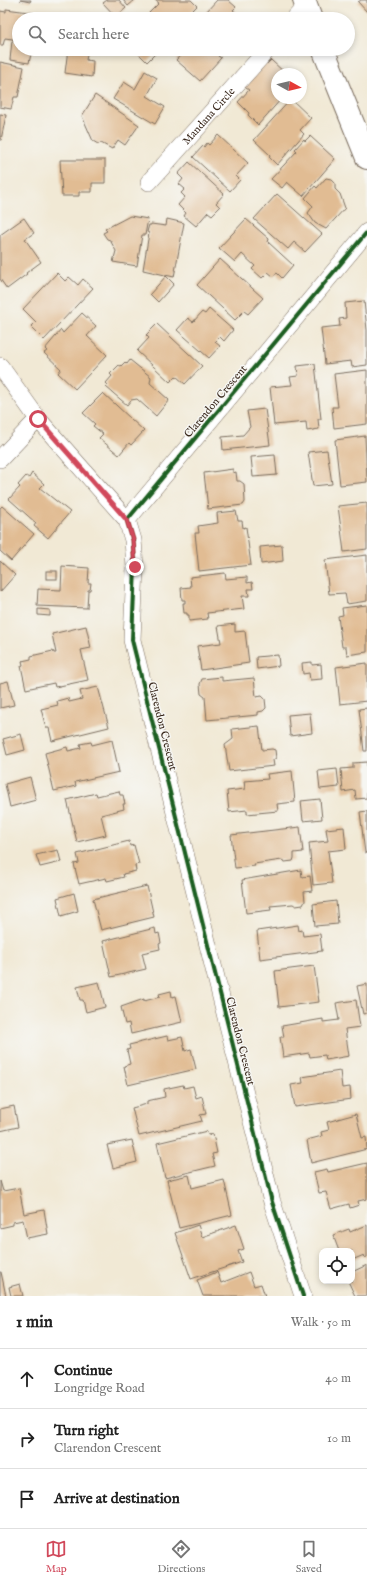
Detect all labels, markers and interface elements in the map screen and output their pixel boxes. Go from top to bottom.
search box [12,12,355,56]
icon: search [26,23,48,45]
text: Search here [58,25,129,44]
north arrow [271,68,307,104]
street label: Mandana Circle [180,85,238,148]
street label: Clarendon Crescent [181,362,250,441]
route start [29,410,47,428]
route end [126,558,144,576]
street label: Clarendon Crescent [144,681,180,772]
street label: Clarendon Crescent [222,996,258,1087]
map controls [319,1248,355,1284]
button: locate [319,1248,355,1284]
text: 1 min [16,1312,53,1333]
text: Walk · 50 m [291,1314,351,1331]
text: Continue [54,1361,112,1380]
icon: ahead [16,1368,38,1390]
text: 40 m [325,1370,351,1387]
text: Longridge Road [54,1380,145,1397]
text: Turn right [54,1421,119,1440]
icon: right [16,1428,38,1450]
text: 10 m [327,1430,351,1447]
text: Clarendon Crescent [54,1440,161,1457]
icon: arrive [16,1488,38,1510]
text: Arrive at destination [54,1489,180,1508]
tab: Map [45,1538,67,1576]
tab: Directions [158,1538,205,1576]
tab: Saved [296,1538,322,1576]

